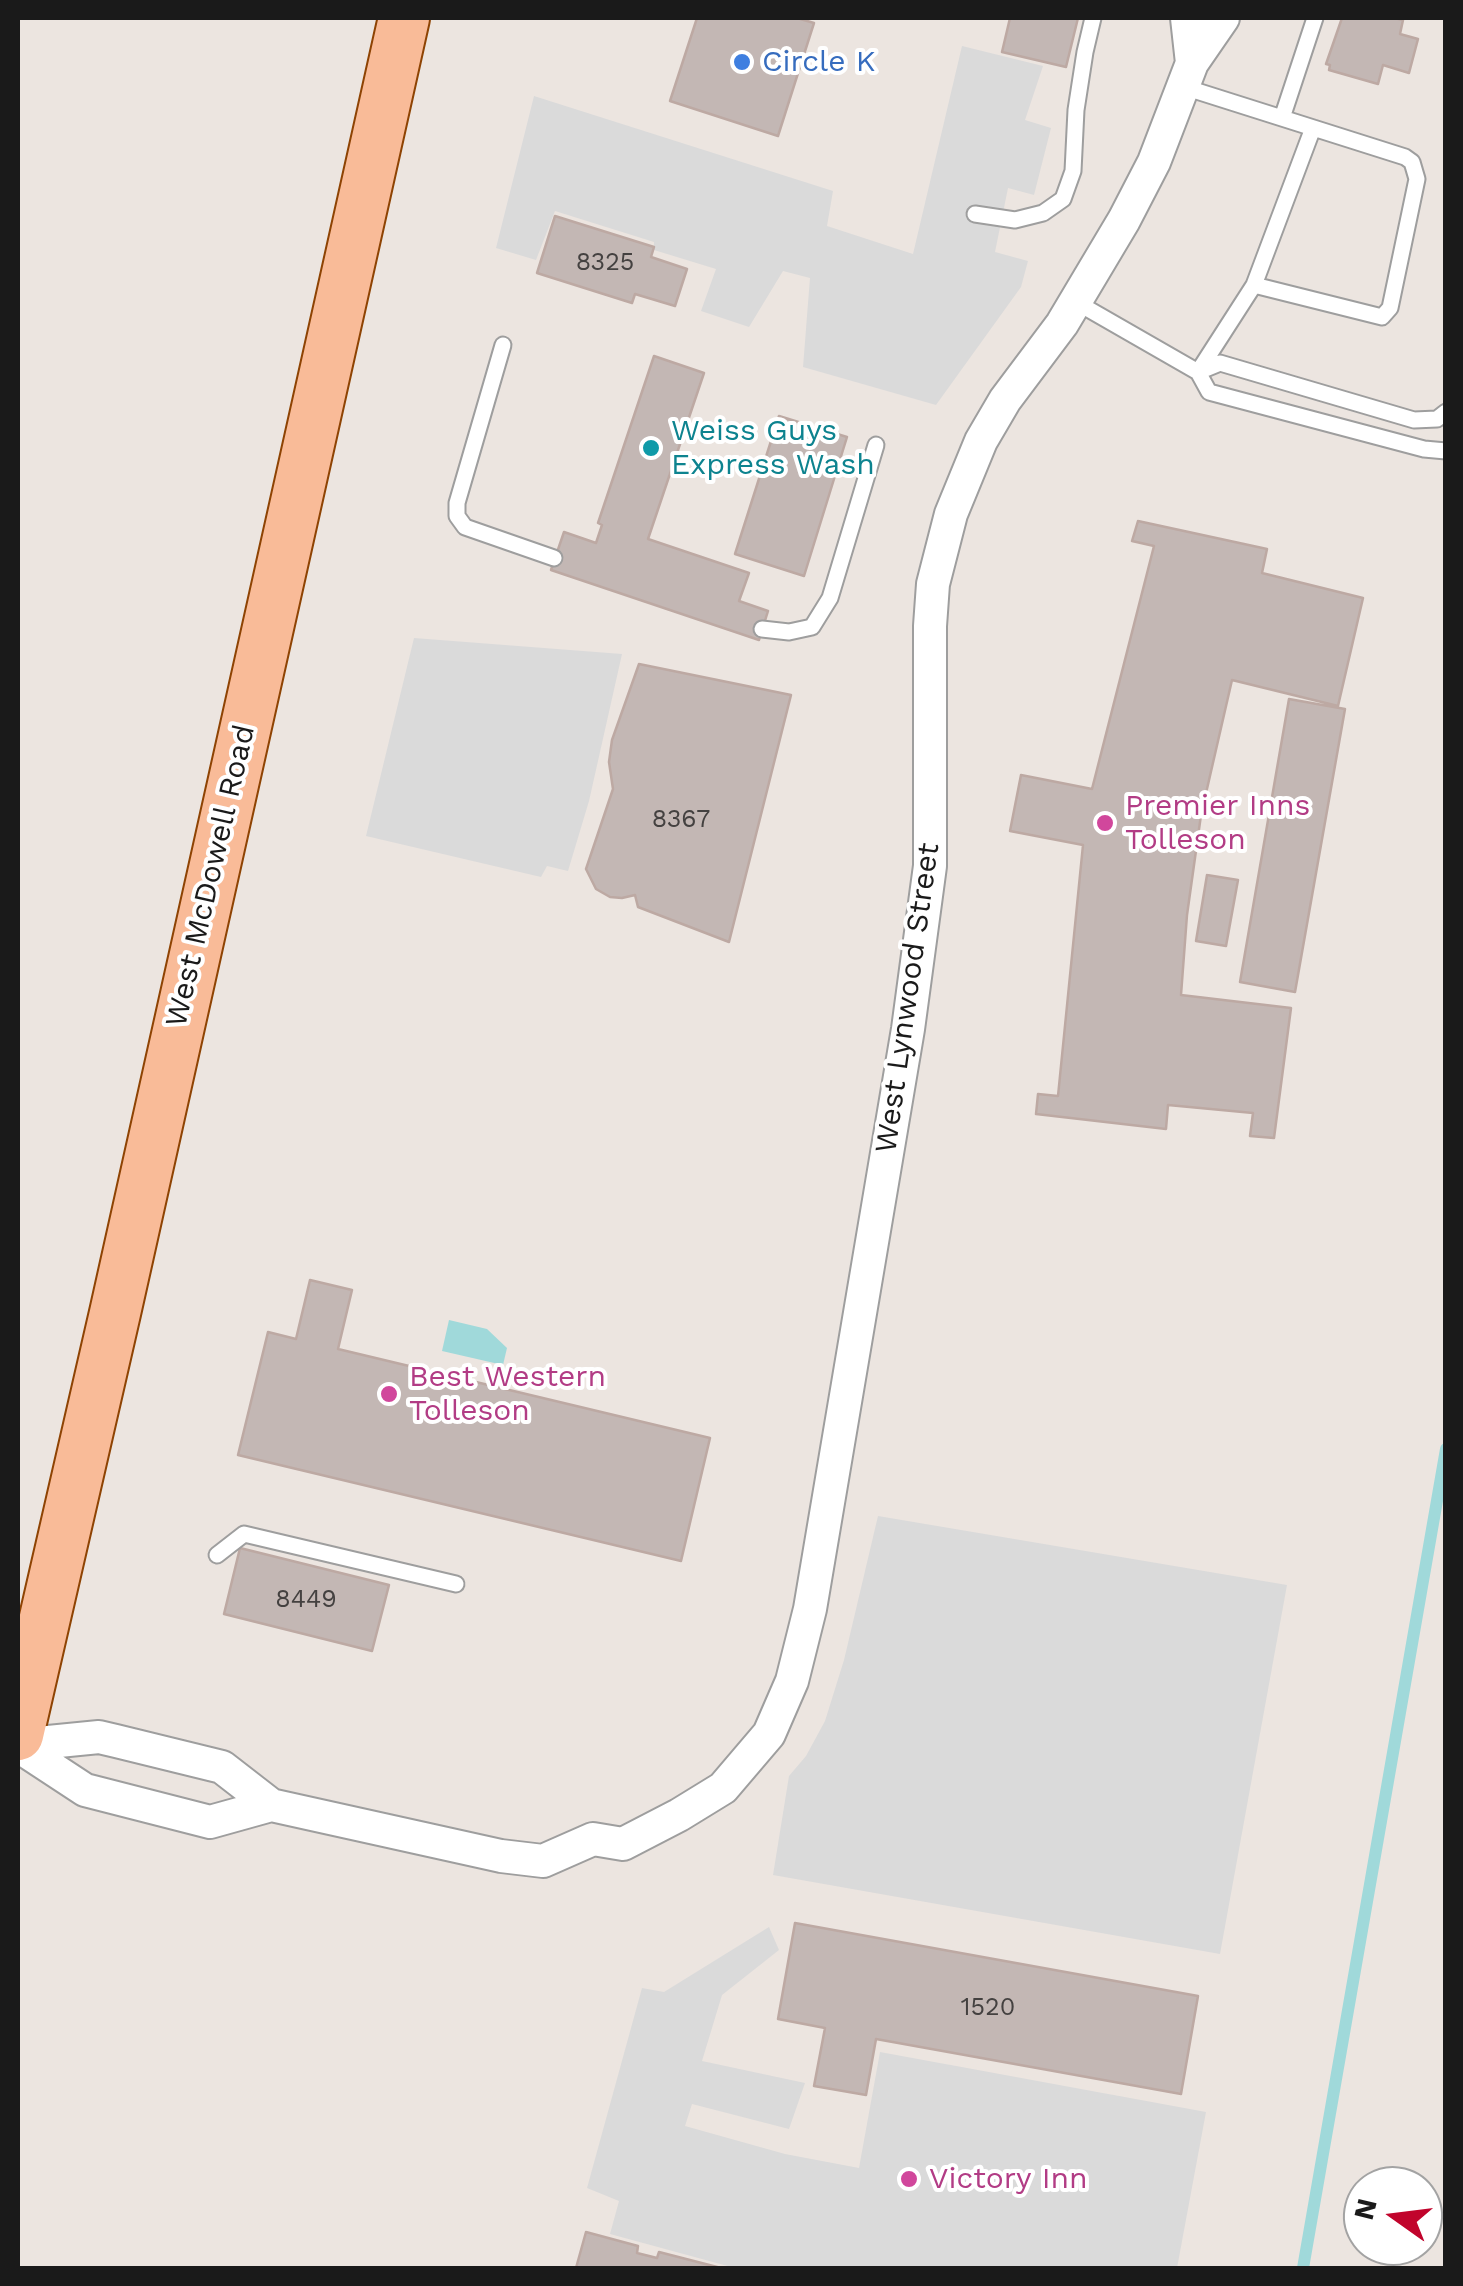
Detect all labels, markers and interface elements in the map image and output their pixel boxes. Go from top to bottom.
place label: Circle K [762,44,876,80]
marker: Circle K [731,51,753,73]
house number: 8325 [576,248,634,278]
place label: Weiss Guys Express Wash [671,413,875,484]
marker: Weiss Guys Express Wash [640,437,662,459]
street label: West McDowell Road [159,722,263,1030]
place label: Premier Inns Tolleson [1125,788,1310,858]
house number: 8367 [652,805,710,835]
marker: Premier Inns Tolleson [1094,812,1116,834]
street label: West Lynwood Street [868,841,948,1155]
place label: Best Western Tolleson [409,1359,606,1430]
marker: Best Western Tolleson [378,1383,400,1405]
house number: 8449 [275,1585,337,1615]
house number: 1520 [961,1993,1015,2023]
place label: Victory Inn [929,2161,1088,2197]
north arrow [1343,2166,1443,2266]
marker: Victory Inn [898,2168,920,2190]
text: N [1347,2195,1384,2223]

